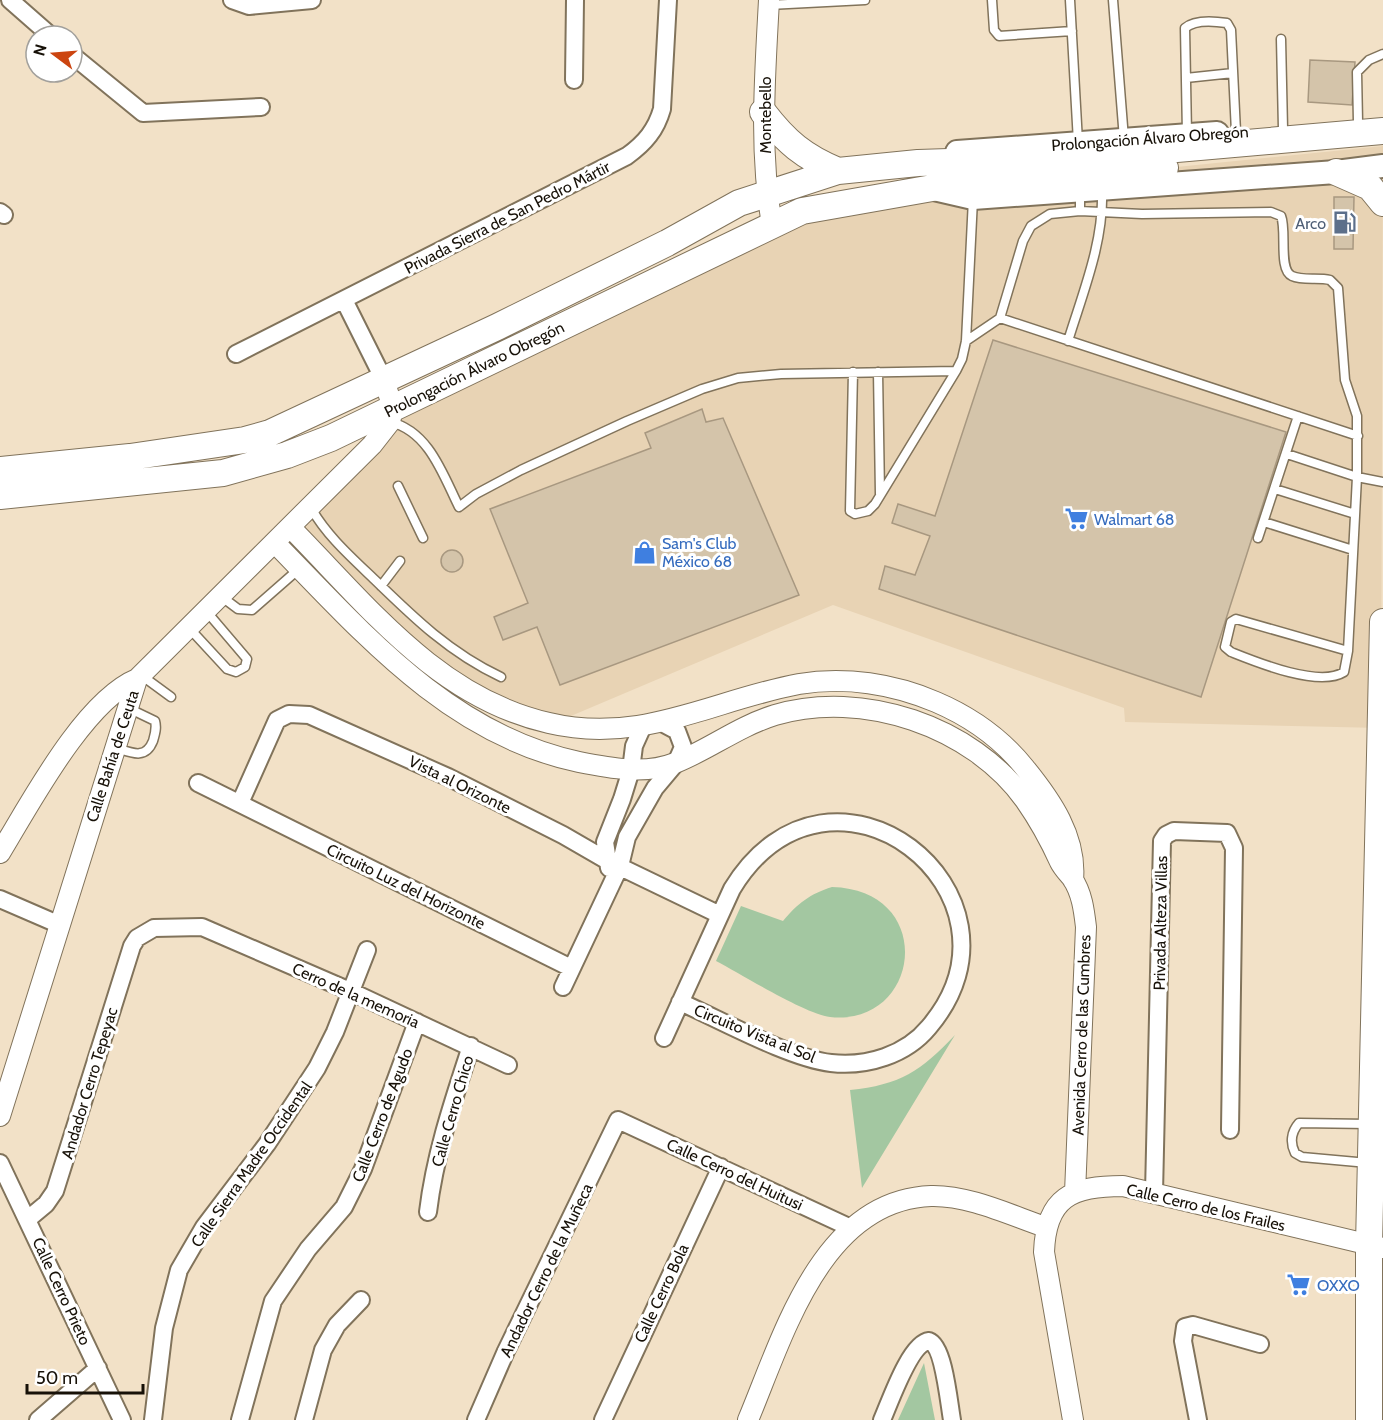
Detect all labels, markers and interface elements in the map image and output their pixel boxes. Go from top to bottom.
north arrow [24,24,84,84]
text: N [29,42,51,58]
street label: Montebello [756,76,775,154]
street label: Prolongación Álvaro Obregón [1051,122,1249,155]
street label: Privada Sierra de San Pedro Mártir [401,157,614,278]
fuel station icon: Arco [1331,210,1357,236]
place label: Arco [1295,214,1326,233]
street label: Prolongación Álvaro Obregón [381,318,567,421]
supermarket icon: Walmart 68 [1063,506,1089,532]
place label: Walmart 68 [1094,510,1175,529]
place label: Sam's Club México 68 [662,534,737,571]
shop icon: Sam's Club México 68 [631,539,657,565]
street label: Calle Bahía de Ceuta [82,688,143,824]
street label: Vista al Orizonte [406,752,514,817]
street label: Circuito Luz del Horizonte [323,840,488,933]
street label: Privada Alteza Villas [1150,855,1171,990]
street label: Avenida Cerro de las Cumbres [1069,934,1095,1136]
street label: Cerro de la memoria [289,959,423,1032]
street label: Circuito Vista al Sol [691,1000,819,1067]
street label: Andador Cerro Tepeyac [57,1005,122,1161]
street label: Calle Cerro de Agudo [348,1046,417,1185]
street label: Calle Cerro Chico [428,1053,477,1169]
street label: Calle Sierra Madre Occidental [187,1078,316,1251]
street label: Calle Cerro del Huitusi [664,1135,806,1214]
street label: Andador Cerro de la Muñeca [496,1180,597,1360]
street label: Calle Cerro de los Frailes [1125,1180,1288,1235]
street label: Calle Cerro Prieto [28,1234,95,1348]
street label: Calle Cerro Bola [630,1241,693,1346]
supermarket icon: OXXO [1286,1272,1312,1298]
place label: OXXO [1317,1276,1360,1295]
scale bar [27,1357,142,1395]
text: 50 m [36,1367,78,1389]

